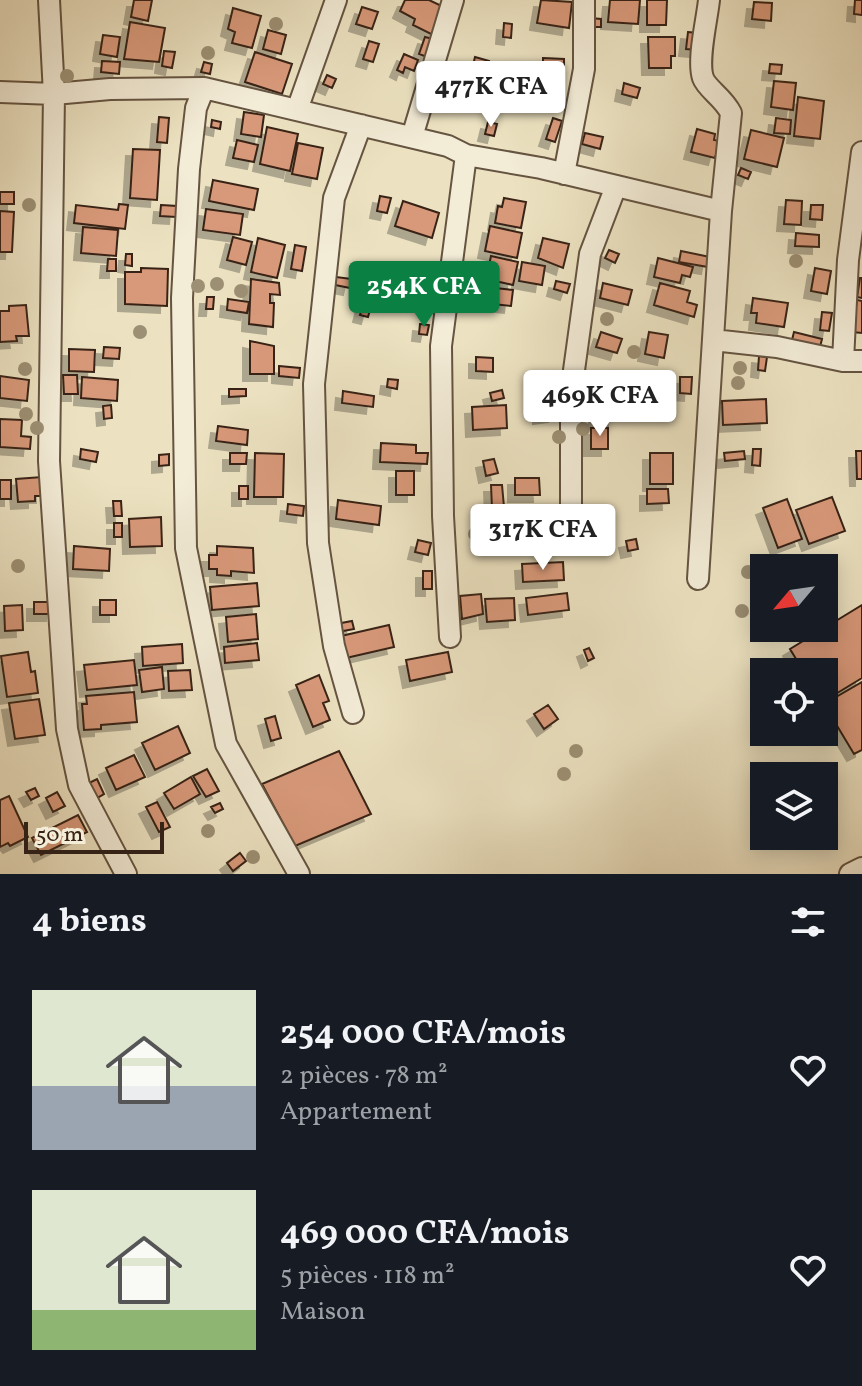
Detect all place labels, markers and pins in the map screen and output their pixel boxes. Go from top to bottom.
pin: 477K CFA [408,61,574,129]
pin: 254K CFA [341,261,507,329]
pin: 469K CFA [517,370,683,438]
pin: 317K CFA [460,504,626,572]

